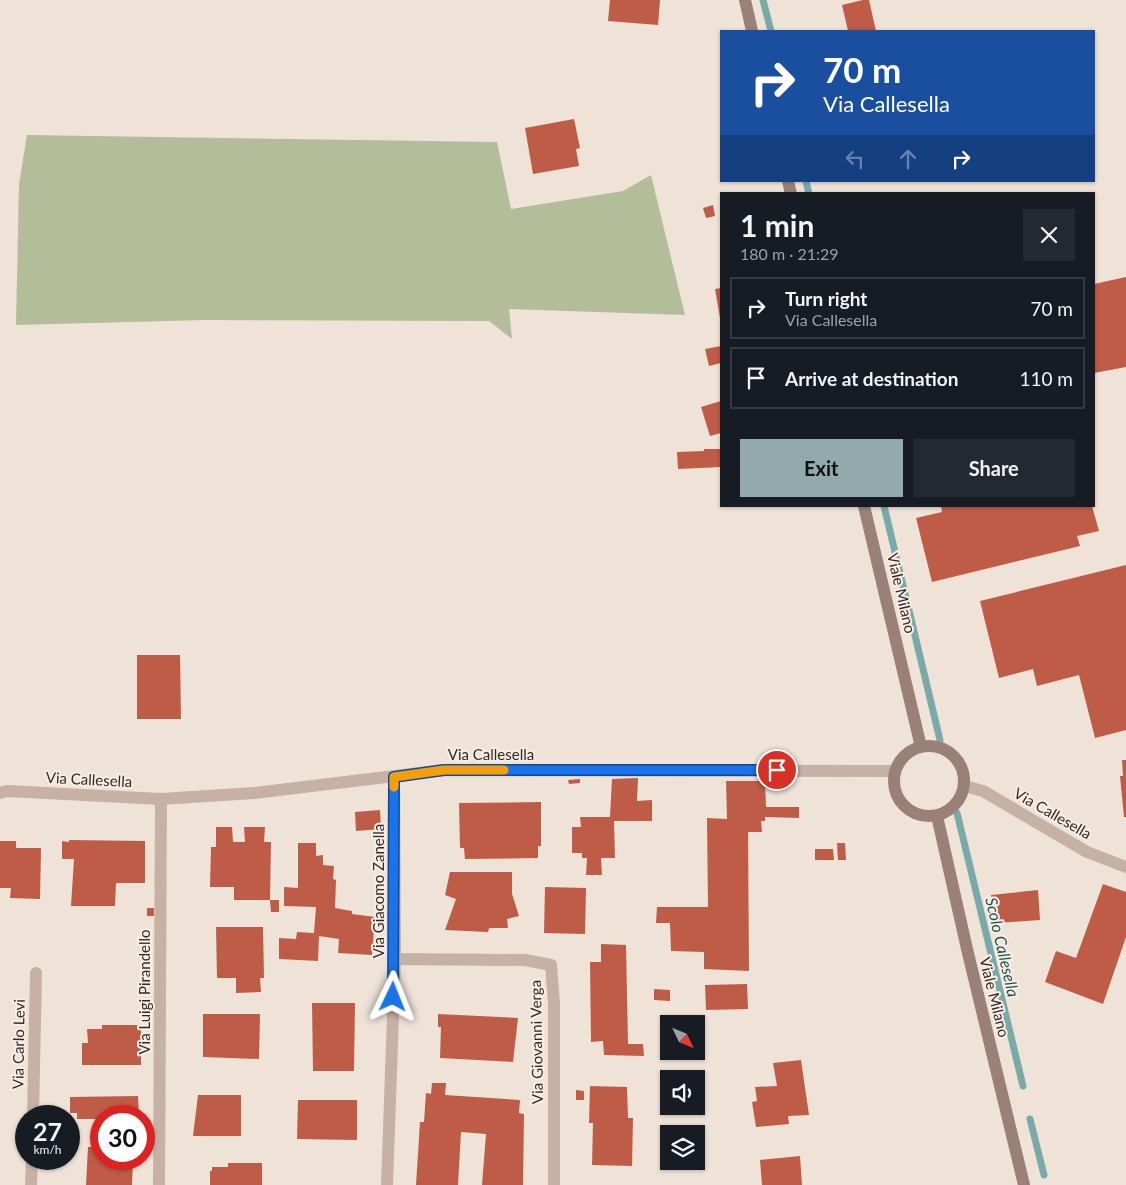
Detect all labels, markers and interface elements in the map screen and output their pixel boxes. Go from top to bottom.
text: 70 m [823,48,901,90]
icon: right [740,50,805,115]
text: Via Callesella [823,90,950,117]
icon: left [841,145,869,173]
icon: ahead [894,145,922,173]
icon: right [947,145,975,173]
text: 1 min [740,207,814,243]
button: close [1023,209,1075,261]
text: 180 m · 21:29 [740,244,839,263]
text: Turn right [785,287,867,310]
icon: right [742,294,770,322]
text: 70 m [1030,297,1073,320]
text: Via Callesella [785,310,877,329]
icon: arrive [742,364,770,392]
text: Arrive at destination [785,367,958,390]
text: 110 m [1019,367,1073,390]
button: Exit [740,439,903,497]
button: Share [913,439,1075,497]
street label: Viale Milano [884,551,920,635]
street label: Via Callesella [448,745,534,763]
pin [756,749,798,791]
icon: arrive [763,756,791,784]
street label: Via Callesella [45,768,133,790]
street label: Via Callesella [1011,784,1095,842]
street label: Via Giacomo Zanella [369,824,387,958]
water label: Scolo Callesella [982,895,1024,999]
street label: Via Luigi Pirandello [135,929,153,1055]
street label: Viale Milano [976,955,1014,1039]
position arrow [366,970,418,1022]
street label: Via Giovanni Verga [526,980,546,1104]
street label: Via Carlo Levi [8,999,28,1089]
north arrow [660,1015,705,1060]
map controls [660,1015,705,1170]
button: sound [660,1070,705,1115]
speed limit sign: 30 [90,1105,155,1170]
text: 27 [33,1116,62,1146]
button: layers [660,1125,705,1170]
text: km/h [33,1142,62,1157]

